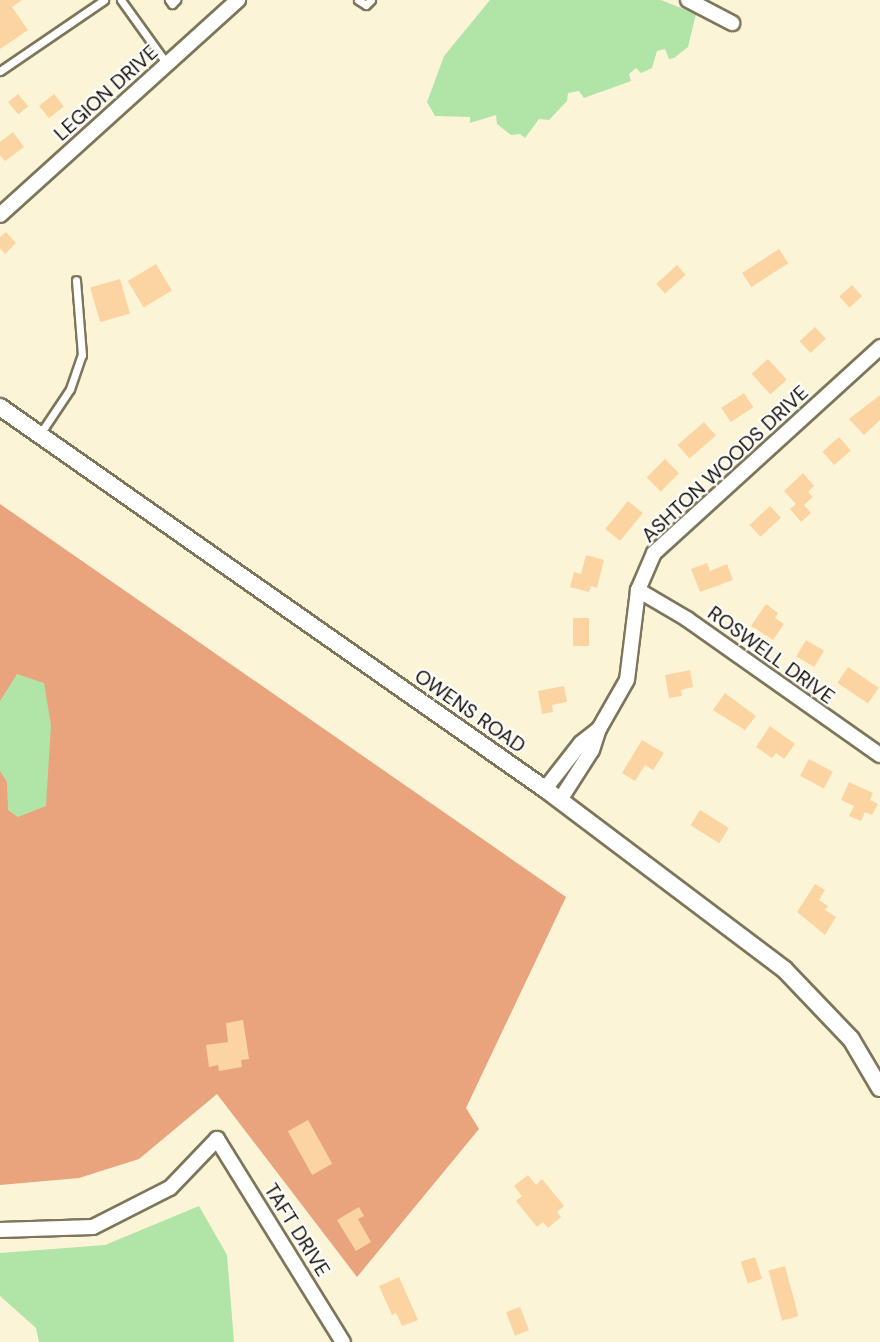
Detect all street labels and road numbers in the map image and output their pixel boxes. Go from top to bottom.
street label: LEGION DRIVE [49,40,163,146]
street label: ASHTON WOODS DRIVE [637,381,813,547]
street label: ROSWELL DRIVE [703,601,839,709]
street label: OWENS ROAD [410,664,530,758]
street label: TAFT DRIVE [259,1179,335,1281]

